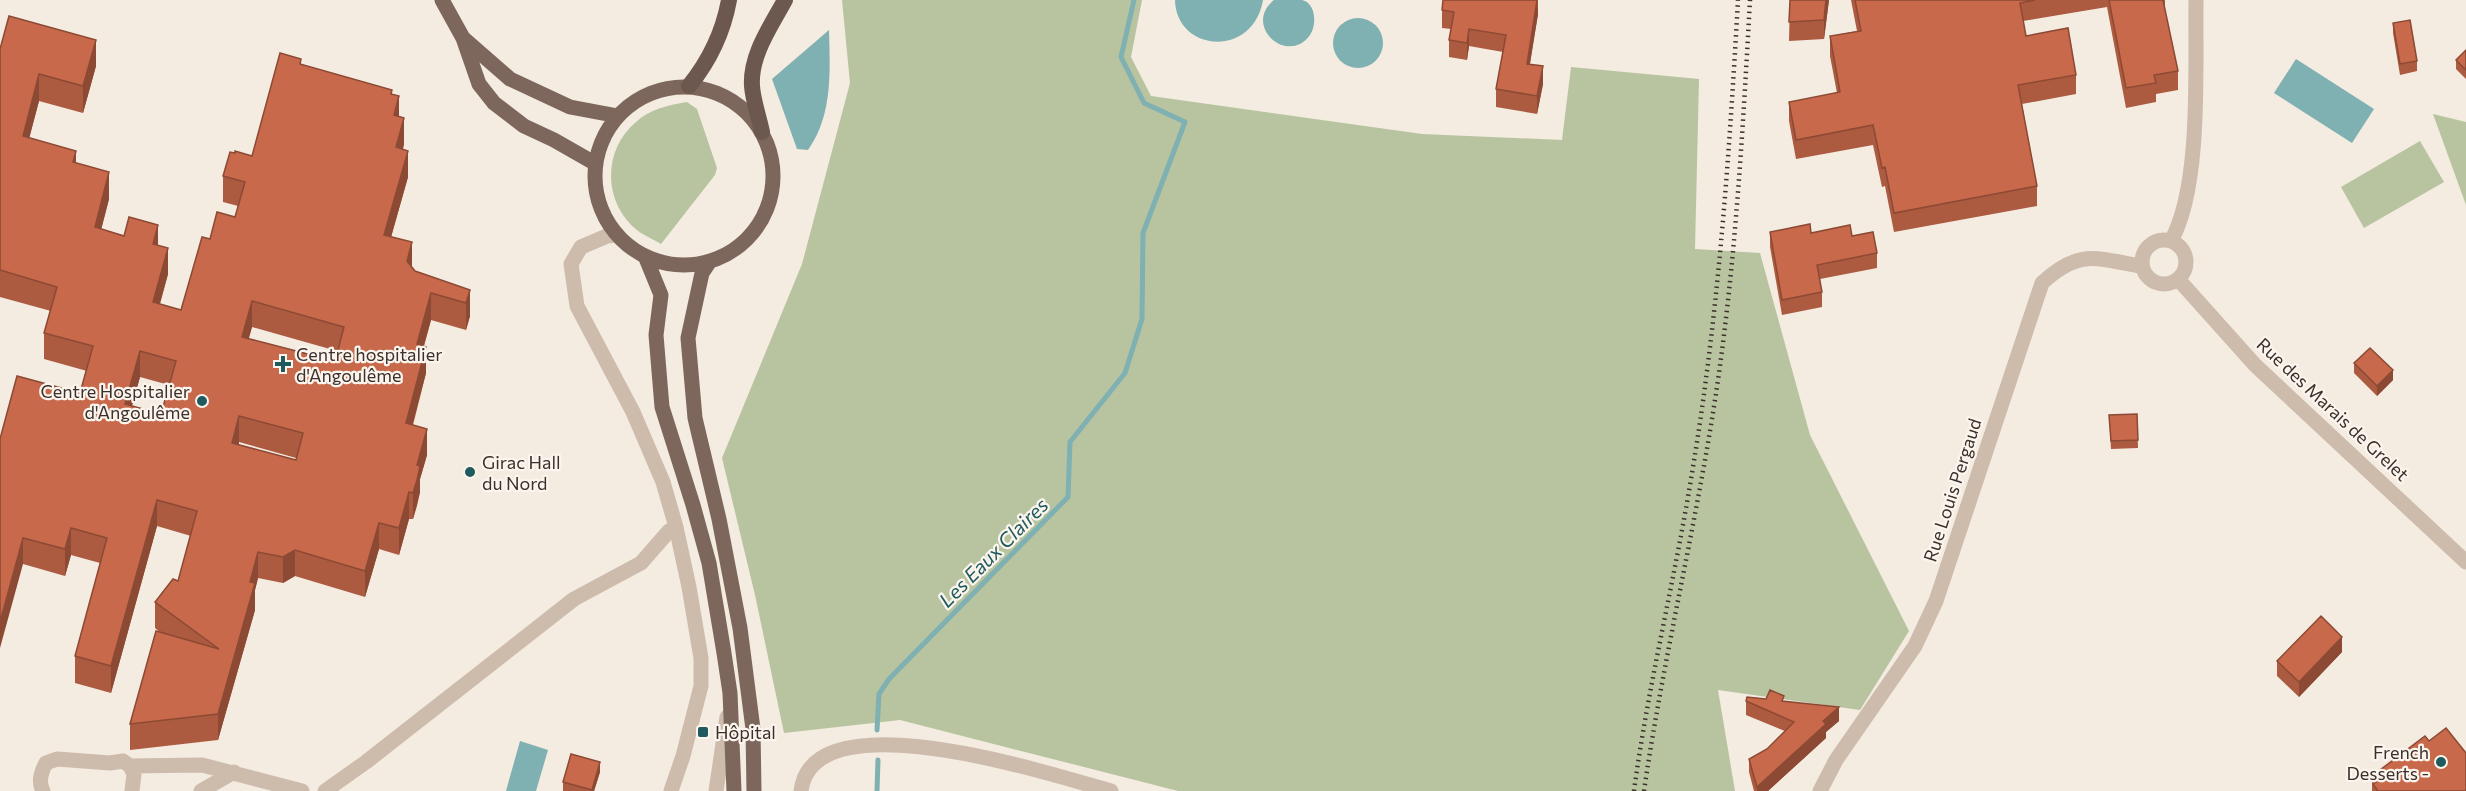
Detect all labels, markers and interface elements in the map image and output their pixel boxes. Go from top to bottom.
street label: Rue des Marais de Grelet [2252,333,2414,485]
place label: Centre hospitalier d'Angoulême [296,343,442,386]
marker: Centre hospitalier d'Angoulême [274,355,292,373]
place label: Centre Hospitalier d'Angoulême [40,380,190,423]
marker: Centre Hospitalier d'Angoulême [195,394,209,408]
street label: Rue Louis Pergaud [1918,416,1986,564]
place label: Girac Hall du Nord [482,451,561,494]
marker: Girac Hall du Nord [463,465,477,479]
water label: Les Eaux Claires [933,492,1053,612]
place label: Hôpital [715,721,776,743]
marker: Hôpital [696,725,710,739]
place label: French Desserts - [2347,741,2429,784]
marker: French Desserts - [2434,755,2448,769]

